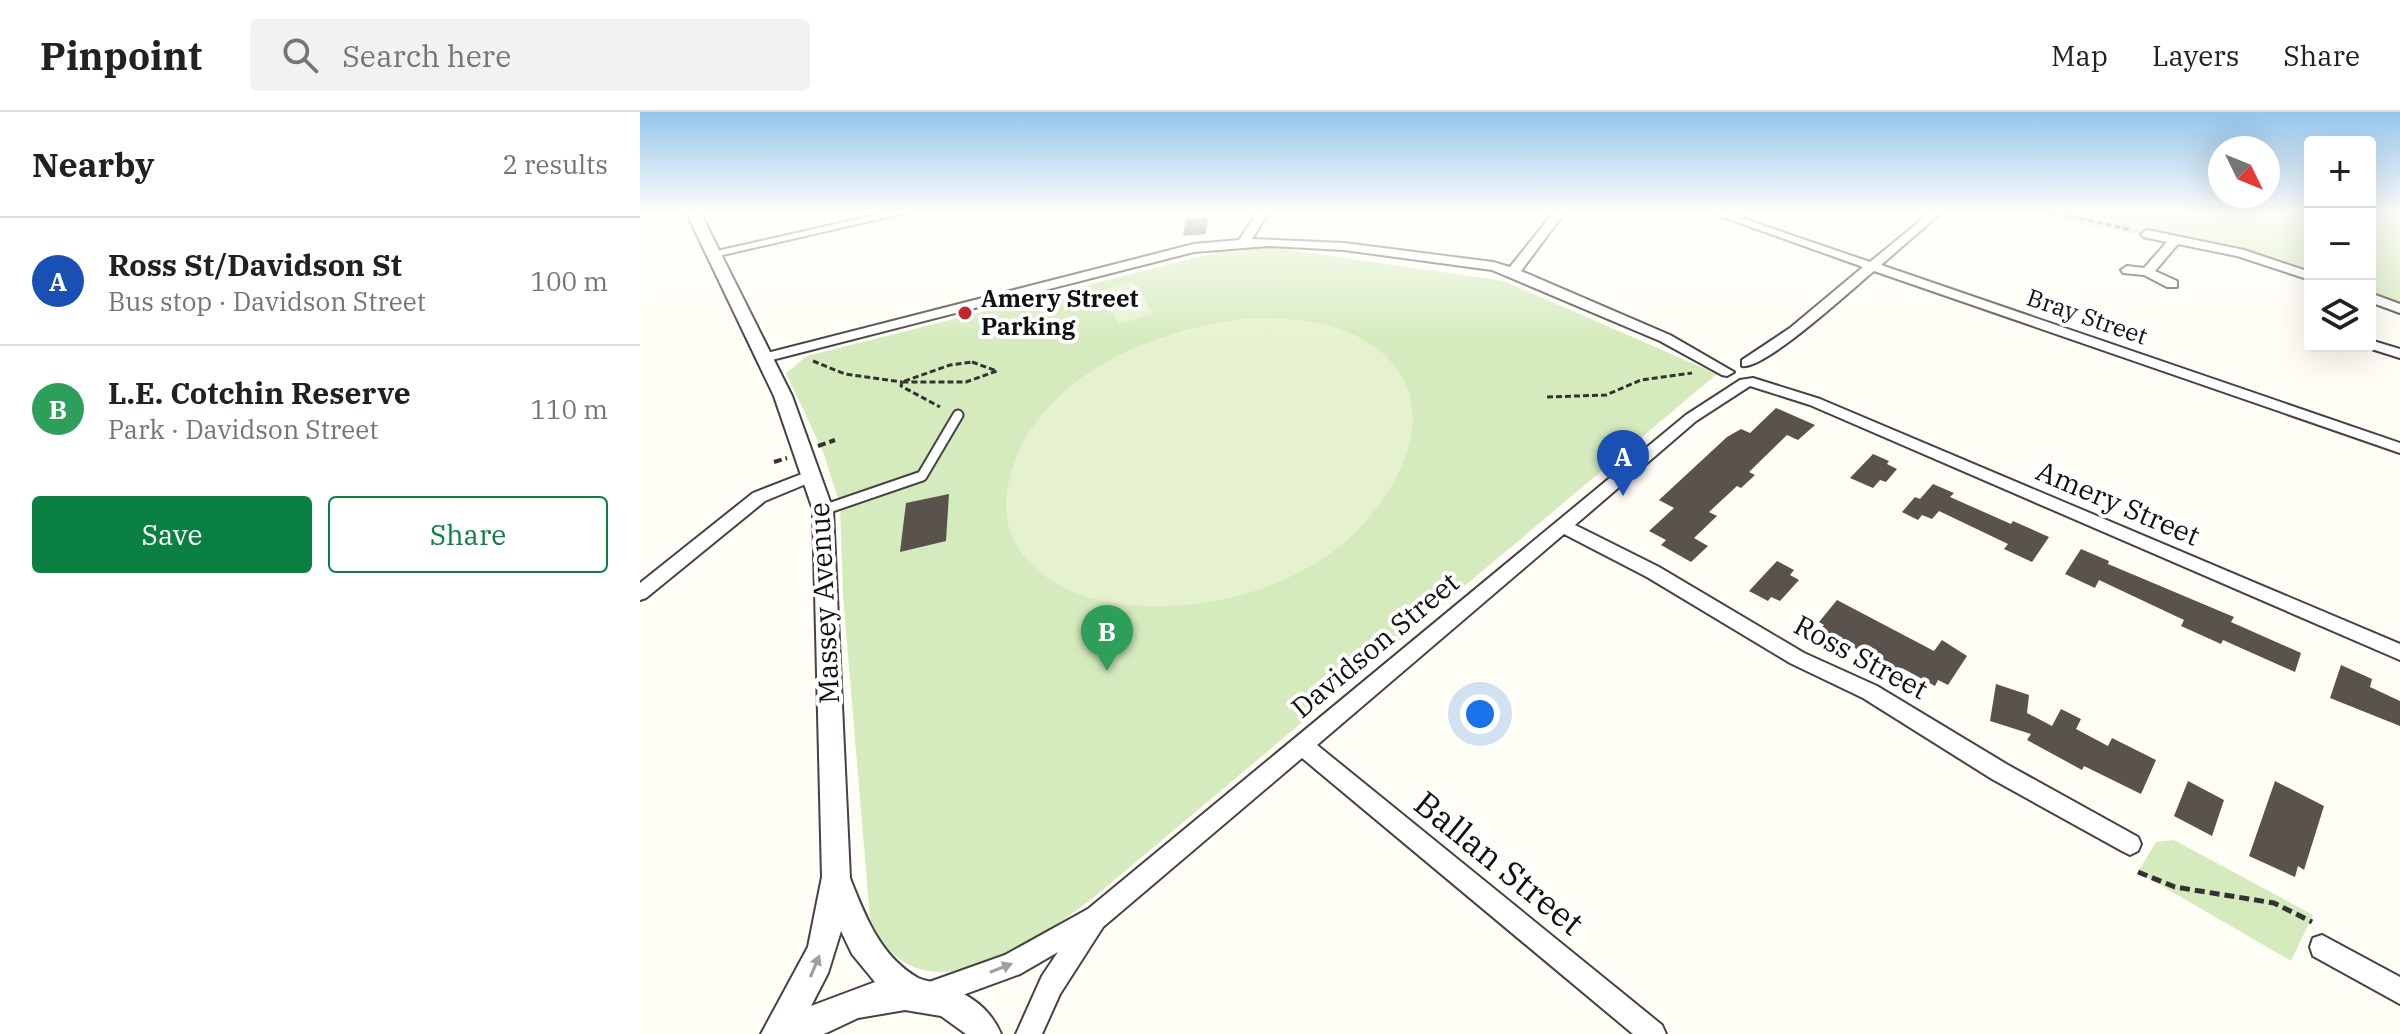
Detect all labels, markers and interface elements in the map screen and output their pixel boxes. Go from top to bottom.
search box [250,19,810,91]
text: Pinpoint [40,31,202,80]
icon: search [278,33,322,77]
text: Search here [342,36,511,75]
text: Map [2051,37,2108,74]
text: Layers [2152,37,2239,74]
text: Share [2283,37,2360,74]
north arrow [2208,136,2280,208]
map controls [2304,136,2376,352]
button: + [2304,136,2376,208]
text: Nearby [32,142,154,186]
text: 2 results [502,147,608,181]
button: − [2304,208,2376,280]
text: Ross St/Davidson St [108,245,402,284]
text: A [49,264,67,298]
text: 100 m [530,264,608,298]
button: layers [2304,280,2376,352]
street label: Bray Street [2023,281,2152,352]
place label: Amery Street Parking [981,282,1139,342]
text: Bus stop · Davidson Street [108,284,426,318]
marker: Amery Street Parking [956,304,974,322]
text: L.E. Cotchin Reserve [108,373,411,412]
text: B [49,392,67,426]
text: 110 m [530,392,608,426]
text: Park · Davidson Street [108,412,378,446]
pin: A [1597,430,1649,496]
street label: Amery Street [2031,451,2206,554]
button: Save [32,496,312,573]
button: Share [328,496,608,573]
street label: Massey Avenue [800,501,847,705]
street label: Davidson Street [1283,564,1466,726]
pin: B [1081,605,1133,671]
street label: Ross Street [1788,606,1935,707]
your location [1460,694,1500,734]
street label: Ballan Street [1406,780,1593,944]
one-way arrow [809,954,822,978]
one-way arrow [989,962,1013,974]

